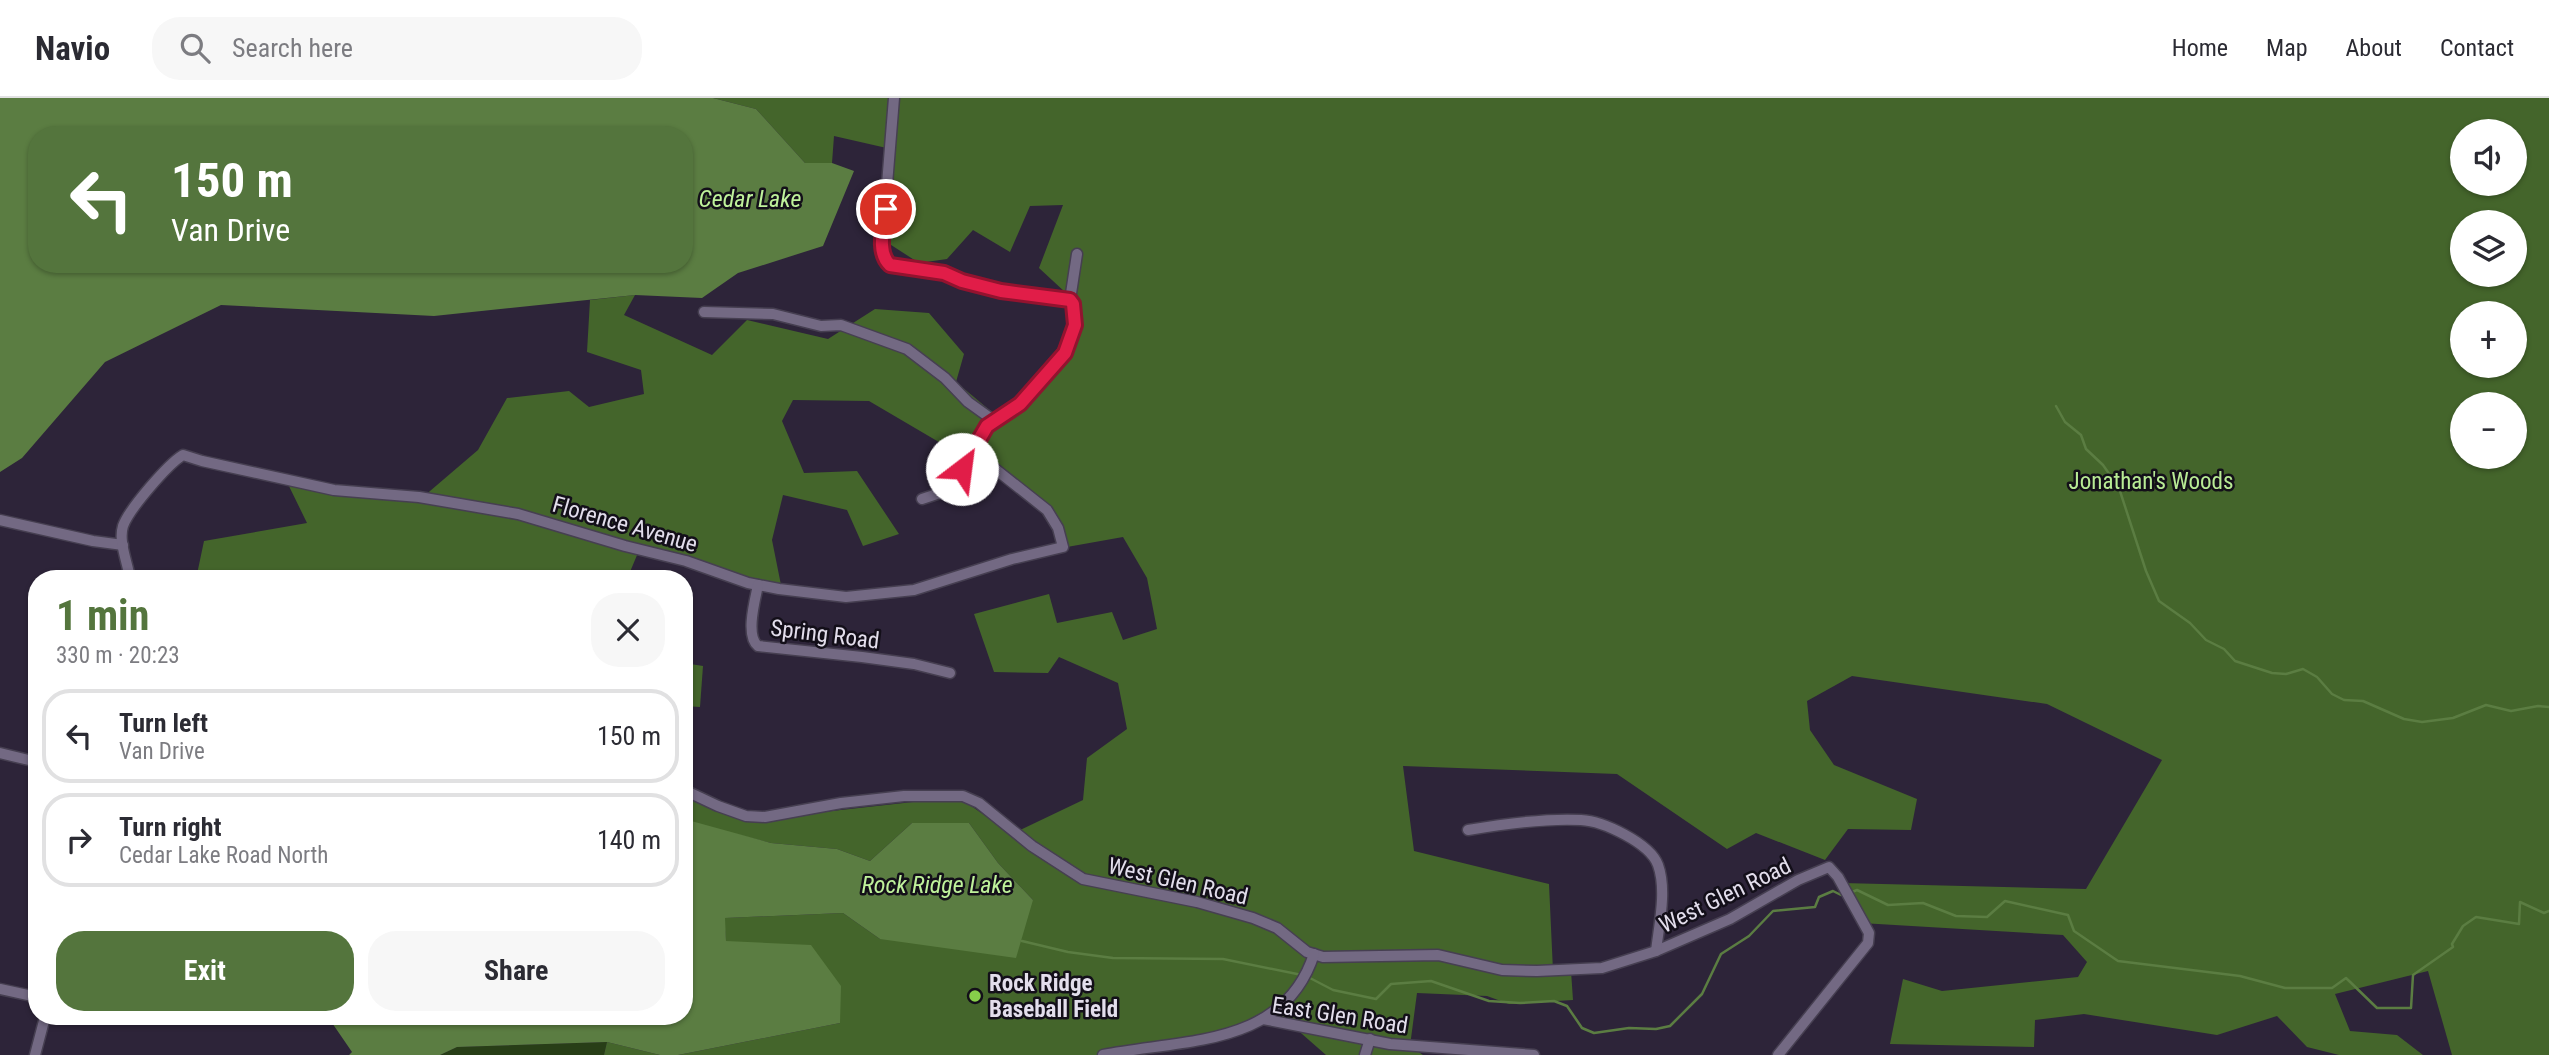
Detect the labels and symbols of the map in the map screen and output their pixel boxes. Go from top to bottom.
pin [856,179,916,239]
water label: Cedar Lake [699,185,801,213]
position arrow [925,432,999,506]
park label: Jonathan's Woods [2069,468,2233,495]
street label: Florence Avenue [549,491,700,558]
street label: Spring Road [769,614,881,655]
street label: West Glen Road [1105,852,1250,911]
street label: West Glen Road [1655,852,1795,939]
water label: Rock Ridge Lake [861,871,1013,899]
place label: Rock Ridge Baseball Field [989,970,1118,1023]
marker: Rock Ridge Baseball Field [967,988,983,1004]
street label: East Glen Road [1270,991,1410,1040]

